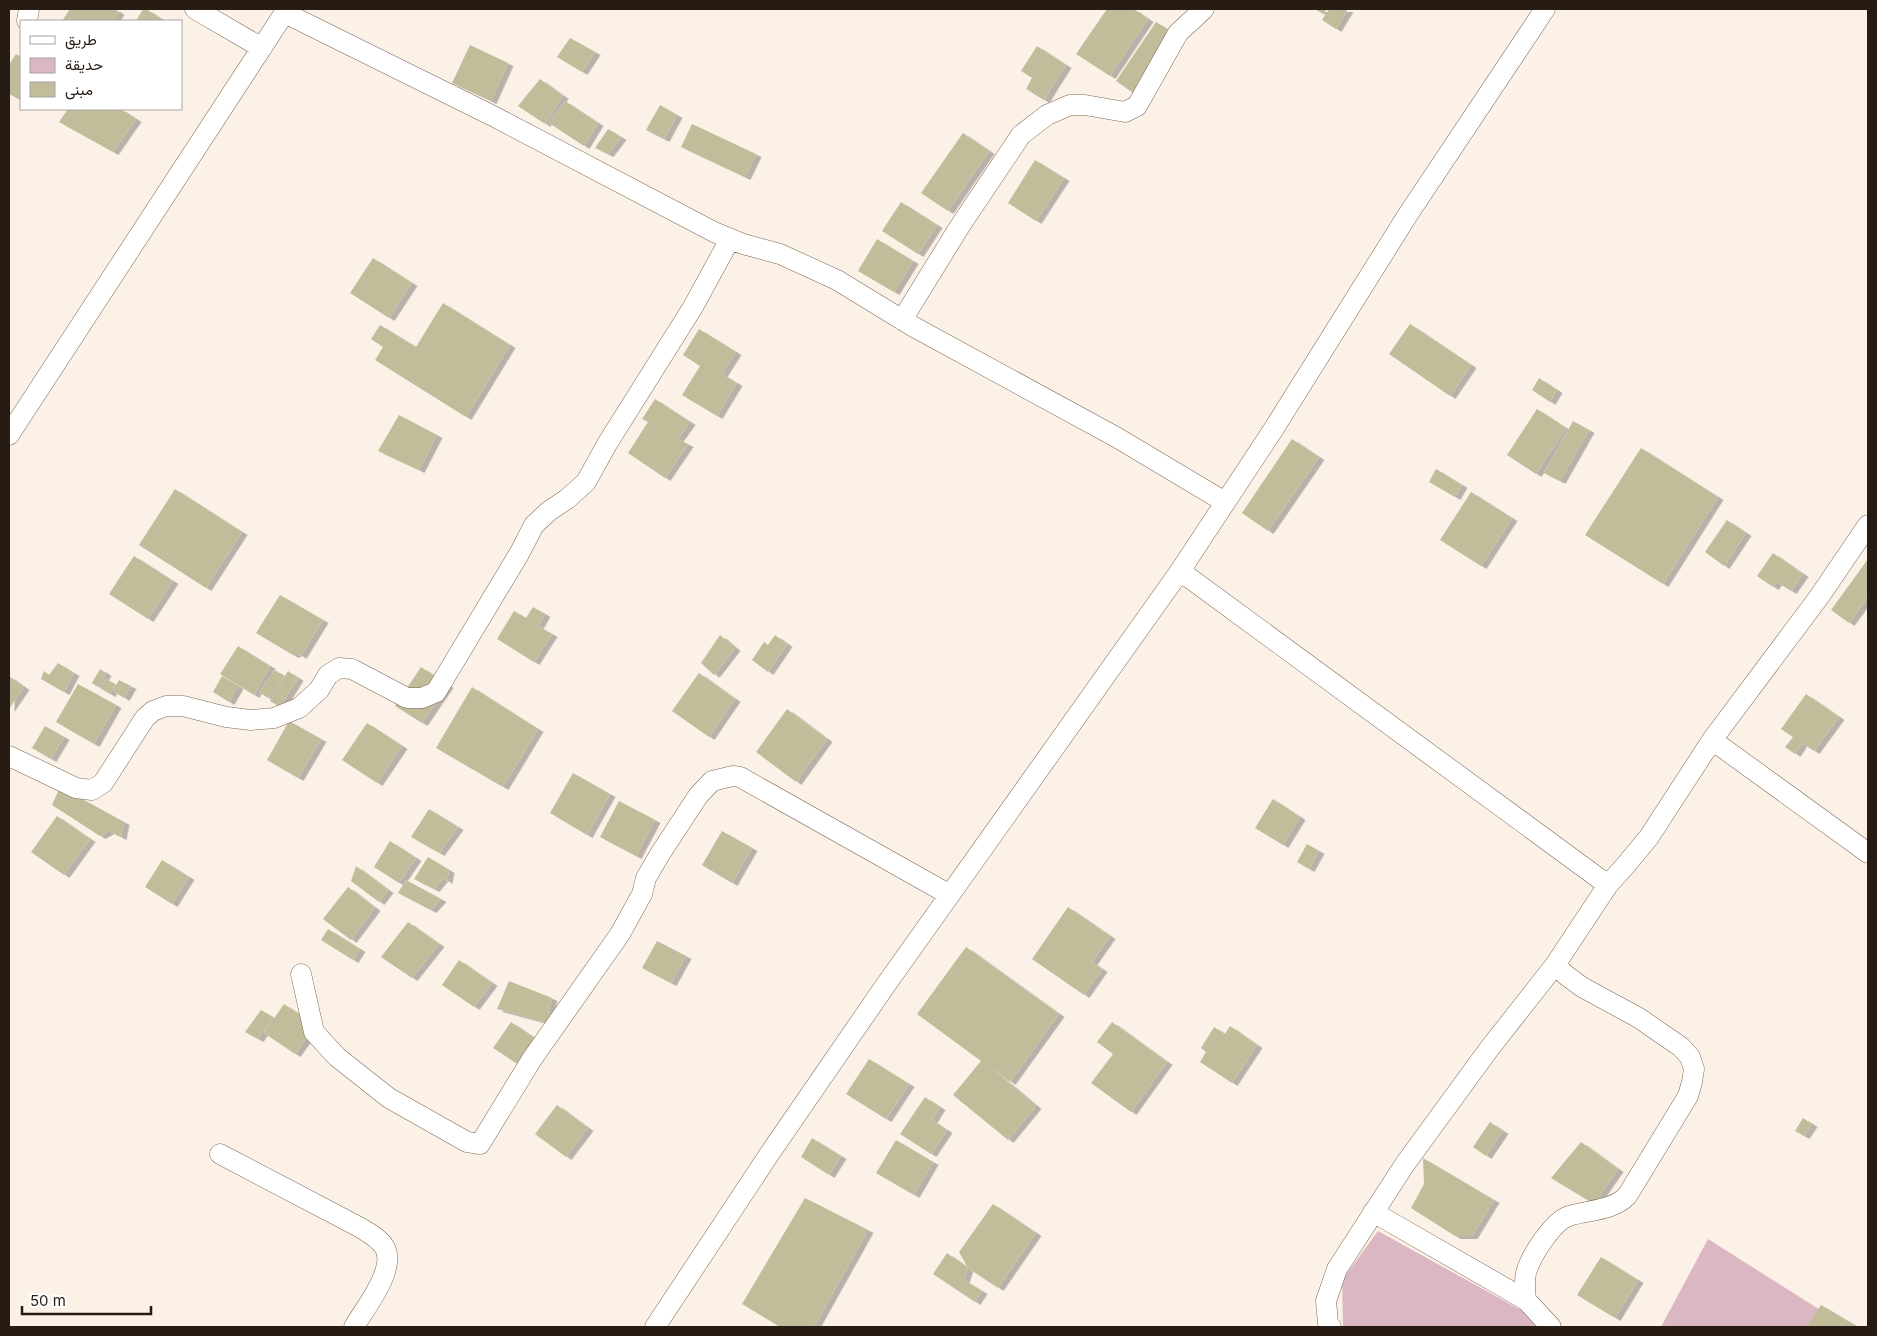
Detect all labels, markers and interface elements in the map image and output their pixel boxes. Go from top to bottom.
legend [20,20,182,110]
text: طريق [65,30,97,50]
text: حديقة [65,55,103,74]
text: مبنى [65,80,93,100]
scale bar [22,1284,151,1316]
text: 50 m [30,1291,66,1310]

